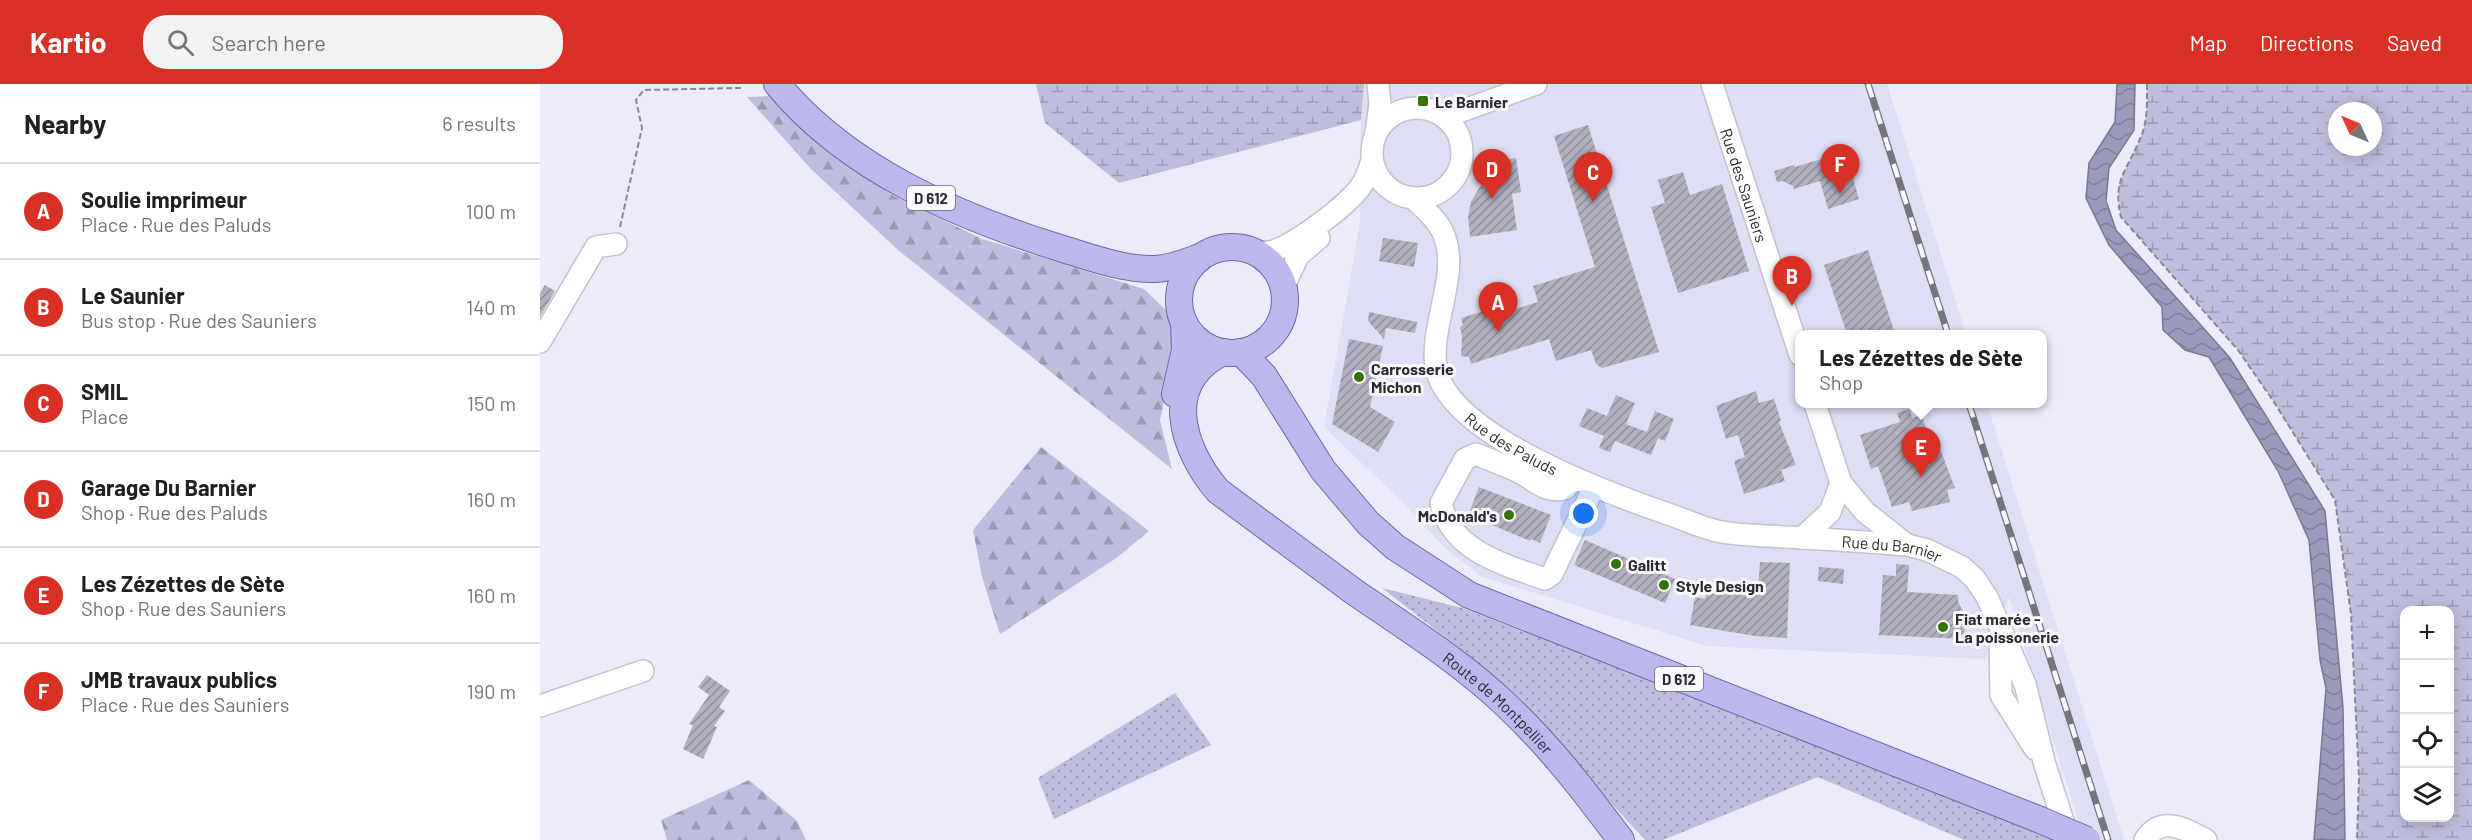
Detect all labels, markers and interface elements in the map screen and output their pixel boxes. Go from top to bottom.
search box [143,15,563,69]
text: Kartio [30,25,107,59]
icon: search [164,26,197,59]
text: Search here [212,29,326,55]
text: Map [2190,30,2227,55]
text: Directions [2260,30,2354,55]
text: Saved [2387,30,2442,55]
place label: Le Barnier [1435,92,1508,111]
marker: Le Barnier [1416,94,1430,108]
north arrow [2328,102,2382,156]
text: Nearby [24,108,106,139]
text: 6 results [442,111,516,135]
street label: Rue des Sauniers [1717,125,1772,244]
pin: F [1820,144,1860,194]
pin: D [1472,150,1512,199]
pin: C [1574,152,1612,202]
text: Soulie imprimeur [81,186,247,212]
road number: D 612 [907,186,955,210]
text: A [37,199,50,223]
text: 100 m [466,199,516,223]
text: Place · Rue des Paluds [81,212,271,236]
pin: B [1772,256,1812,306]
text: Le Saunier [81,282,185,308]
pin: A [1478,282,1518,332]
text: B [37,295,50,319]
text: 140 m [466,295,516,319]
text: Bus stop · Rue des Sauniers [81,308,317,332]
popup [1795,330,2047,408]
text: Les Zézettes de Sète [1819,344,2023,370]
place label: Carrosserie Michon [1371,359,1454,396]
marker: Carrosserie Michon [1352,370,1366,384]
text: Shop [1819,370,1863,394]
text: SMIL [81,378,128,404]
text: C [37,391,50,415]
text: 150 m [467,391,516,415]
text: Place [81,404,129,428]
street label: Rue des Paluds [1462,408,1561,478]
pin: E [1902,428,1940,477]
text: Garage Du Barnier [81,474,256,500]
text: D [37,487,50,511]
text: 160 m [467,487,516,511]
your location [1569,499,1598,528]
text: Shop · Rue des Paluds [81,500,268,524]
place label: McDonald's [1418,506,1497,525]
marker: McDonald's [1502,508,1516,522]
street label: Rue du Barnier [1841,531,1945,565]
place label: Galitt [1628,555,1666,574]
marker: Galitt [1609,557,1623,571]
text: Les Zézettes de Sète [81,570,285,596]
place label: Style Design [1676,576,1764,595]
marker: Style Design [1657,578,1671,592]
text: E [38,583,49,607]
text: 160 m [467,583,516,607]
text: Shop · Rue des Sauniers [81,596,286,620]
map controls [2400,606,2454,822]
button: + [2400,606,2454,660]
place label: Fiat marée - La poissonerie [1955,609,2059,646]
marker: Fiat marée - La poissonerie [1936,620,1950,634]
street label: Route de Montpellier [1440,647,1558,757]
button: − [2400,660,2454,714]
text: JMB travaux publics [81,666,277,692]
road number: D 612 [1655,667,1703,691]
text: F [38,679,49,703]
text: 190 m [467,679,516,703]
text: Place · Rue des Sauniers [81,692,289,716]
button: locate [2400,714,2454,768]
button: layers [2400,768,2454,822]

